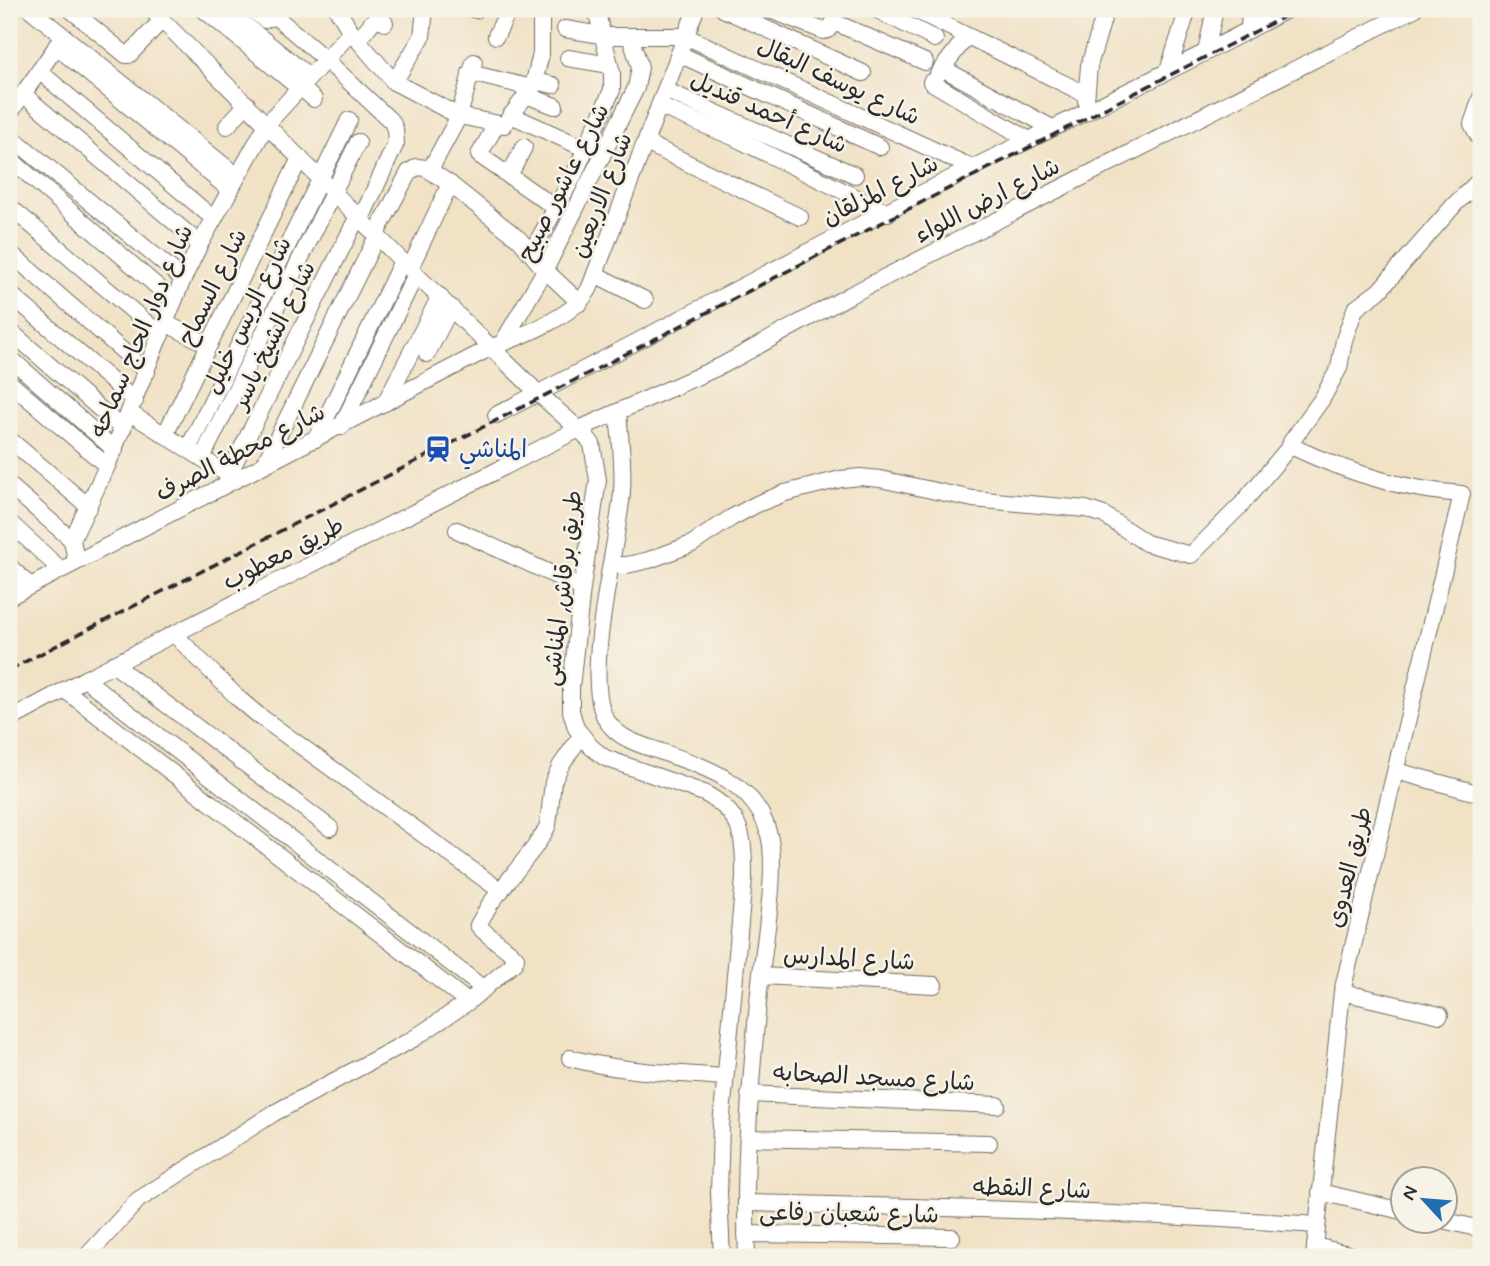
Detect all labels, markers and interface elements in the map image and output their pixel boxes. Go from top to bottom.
street label: شارع يوسف البقال [752,31,925,134]
street label: شارع أحمد قنديل [685,64,852,162]
street label: شارع عاشور صبيح [511,99,617,267]
street label: شارع الاربعين [564,128,641,263]
street label: شارع المزلقان [817,149,944,234]
street label: شارع ارض اللواء [910,151,1066,251]
street label: شارع دوار الحاج سماحه [83,220,201,443]
street label: شارع السماح [172,224,255,352]
street label: شارع الريس خليل [197,232,300,399]
street label: شارع الشيخ ياسر [224,256,324,417]
street label: شارع محطة الصرف [150,397,331,510]
station icon: المناشي [423,434,453,464]
place label: المناشي [459,435,527,470]
street label: طريق برقاش, المناشى [536,488,591,688]
street label: طريق معطوب [218,510,350,598]
street label: طريق العدوى [1320,804,1380,931]
street label: شارع المدارس [782,941,916,978]
street label: شارع مسجد الصحابه [772,1058,976,1099]
north arrow [1388,1164,1458,1234]
street label: شارع النقطه [972,1172,1092,1207]
text: N [1396,1182,1424,1204]
street label: شارع شعبان رفاعى [759,1197,939,1232]

